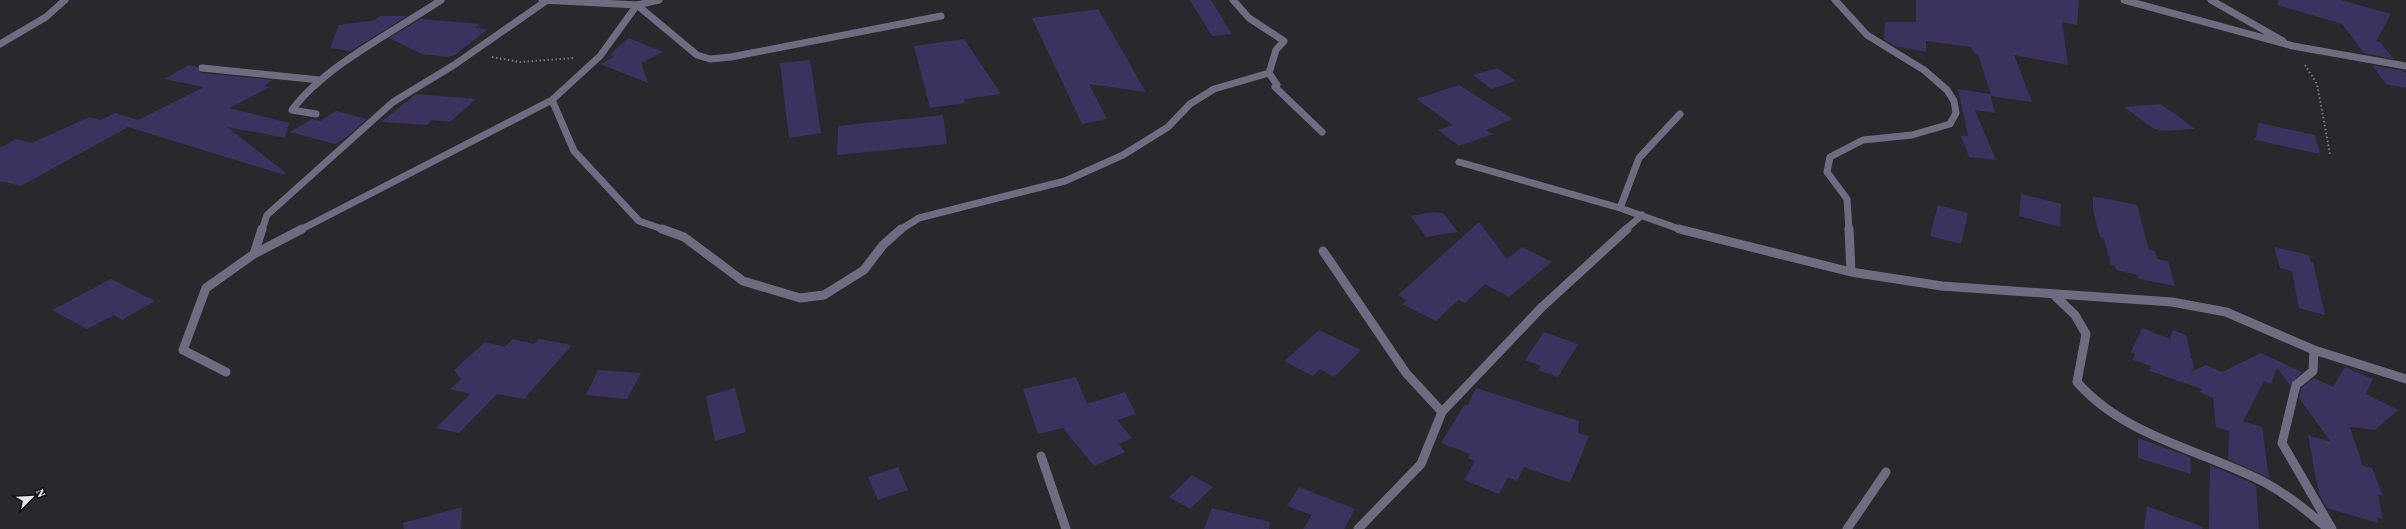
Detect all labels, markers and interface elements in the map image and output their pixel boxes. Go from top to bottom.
north arrow [12,477,52,517]
text: N [32,486,49,500]

